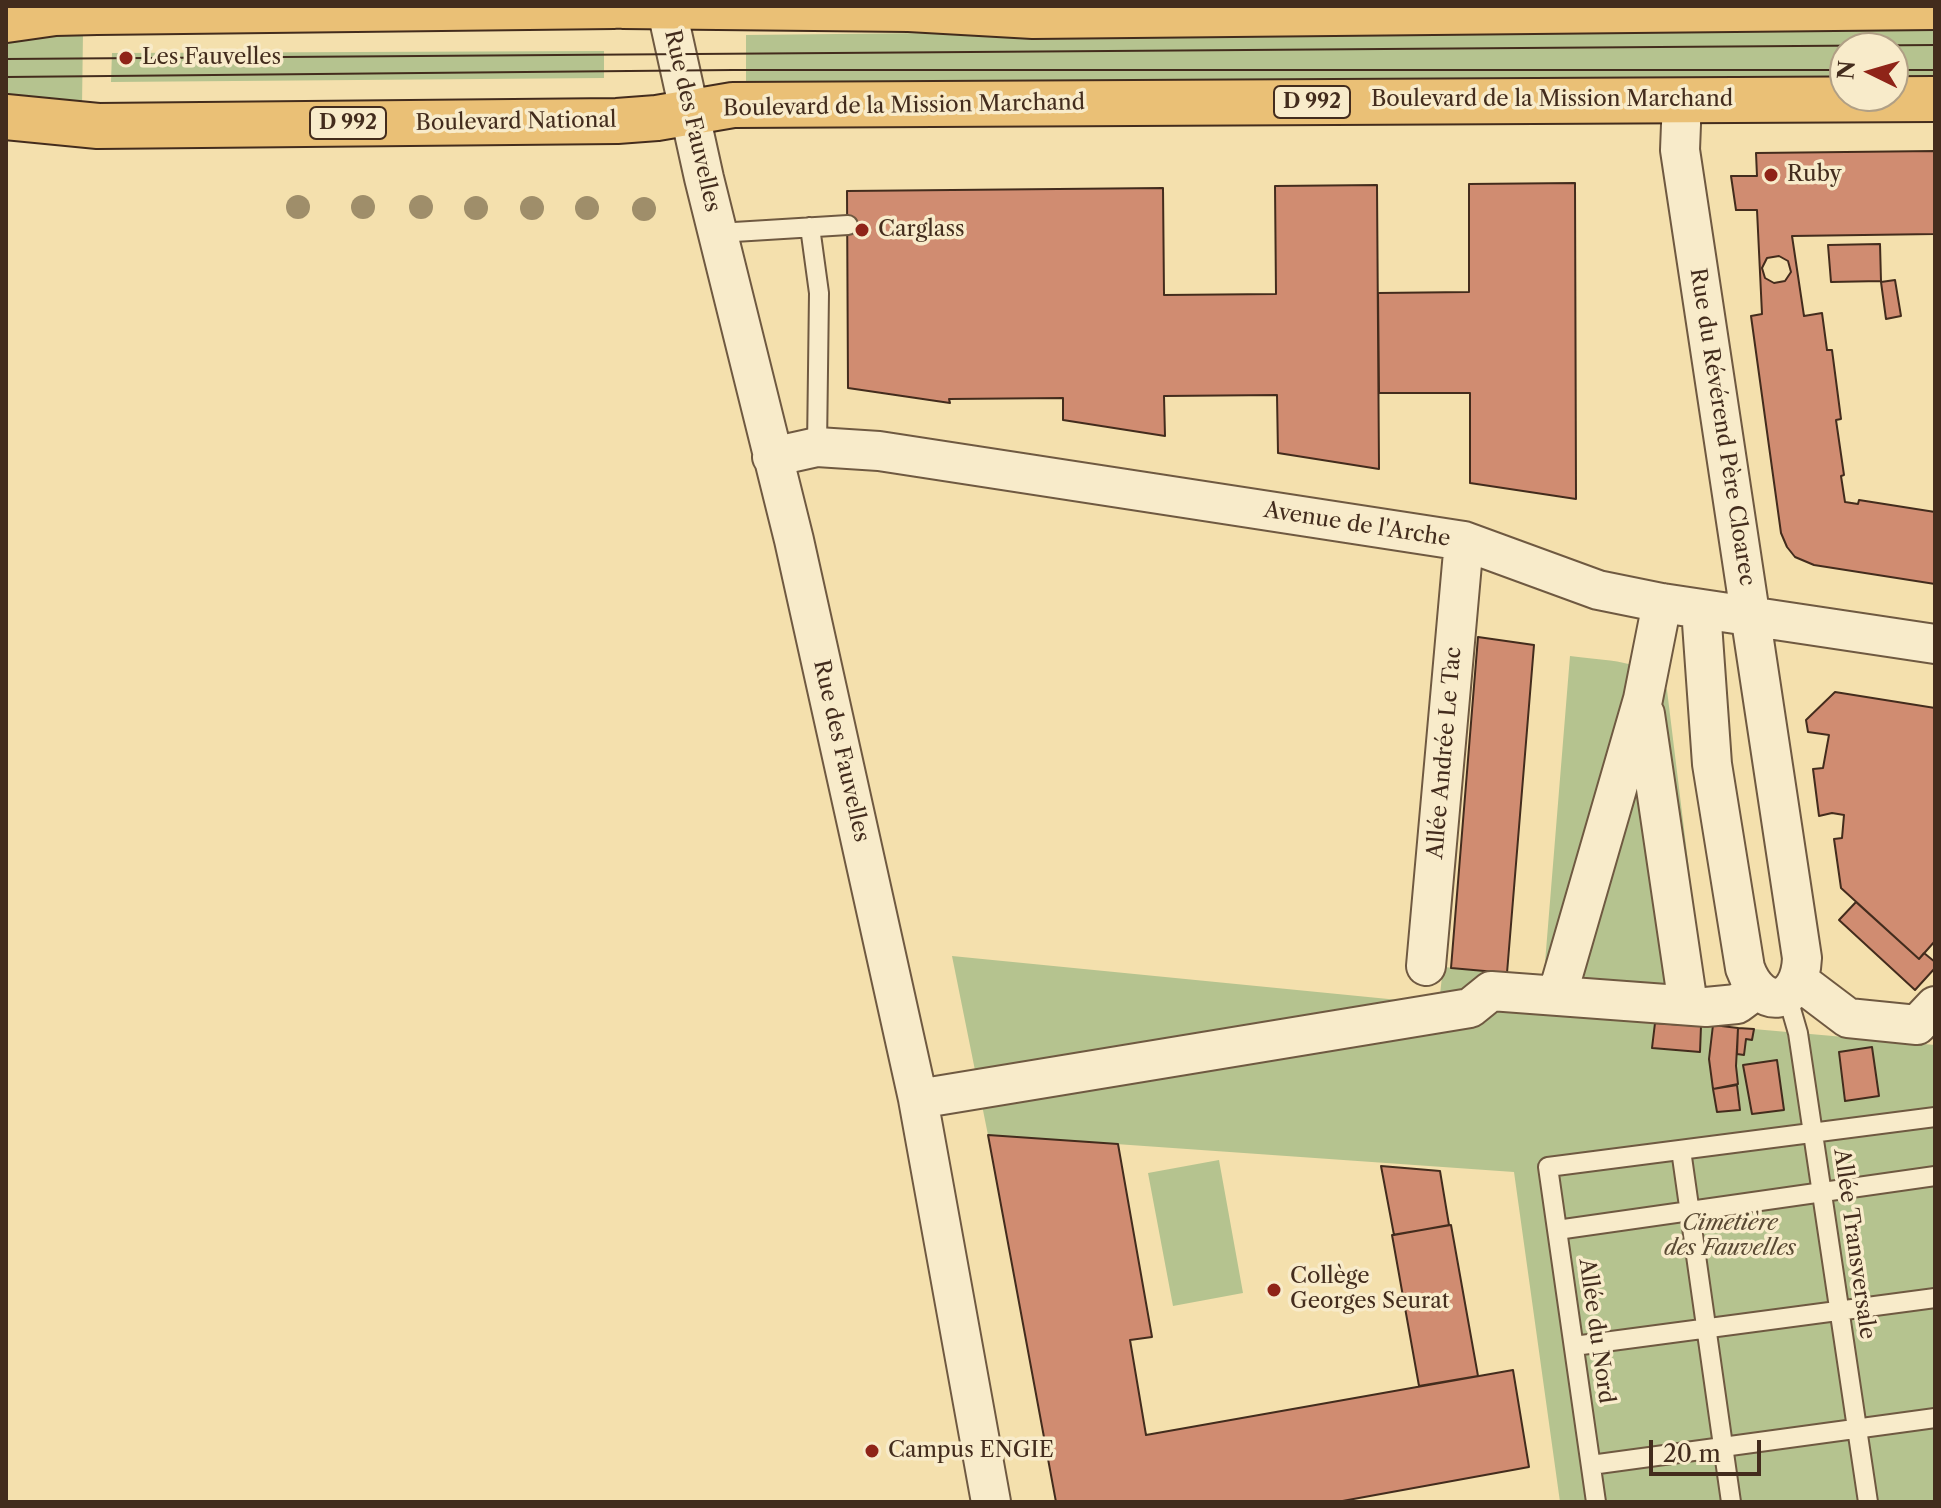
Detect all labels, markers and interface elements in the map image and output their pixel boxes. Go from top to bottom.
street label: Rue des Fauvelles [658,27,726,215]
north arrow [1829,32,1909,112]
place label: Les Fauvelles [142,45,281,71]
marker: Les Fauvelles [117,49,135,67]
text: N [1832,59,1861,81]
road number: D 992 [1274,86,1350,118]
street label: Boulevard de la Mission Marchand [1371,87,1733,113]
street label: Boulevard de la Mission Marchand [723,90,1085,122]
road number: D 992 [310,107,386,139]
street label: Boulevard National [415,107,617,137]
place label: Ruby [1787,162,1842,188]
marker: Ruby [1762,166,1780,184]
place label: Carglass [878,217,965,243]
marker: Carglass [853,221,871,239]
street label: Rue du Révérend Père Cloarec [1684,266,1760,588]
street label: Avenue de l'Arche [1262,497,1452,553]
street label: Allée Andrée Le Tac [1423,646,1467,860]
street label: Rue des Fauvelles [807,657,875,845]
street label: Allée Transversale [1828,1147,1880,1341]
park label: Cimetière des Fauvelles [1664,1211,1796,1262]
street label: Allée du Nord [1573,1257,1619,1405]
place label: Collège Georges Seurat [1290,1264,1450,1316]
marker: Collège Georges Seurat [1265,1281,1283,1299]
scale bar [1653,1424,1765,1474]
place label: Campus ENGIE [888,1438,1054,1464]
text: 20 m [1663,1439,1721,1468]
marker: Campus ENGIE [863,1442,881,1460]

